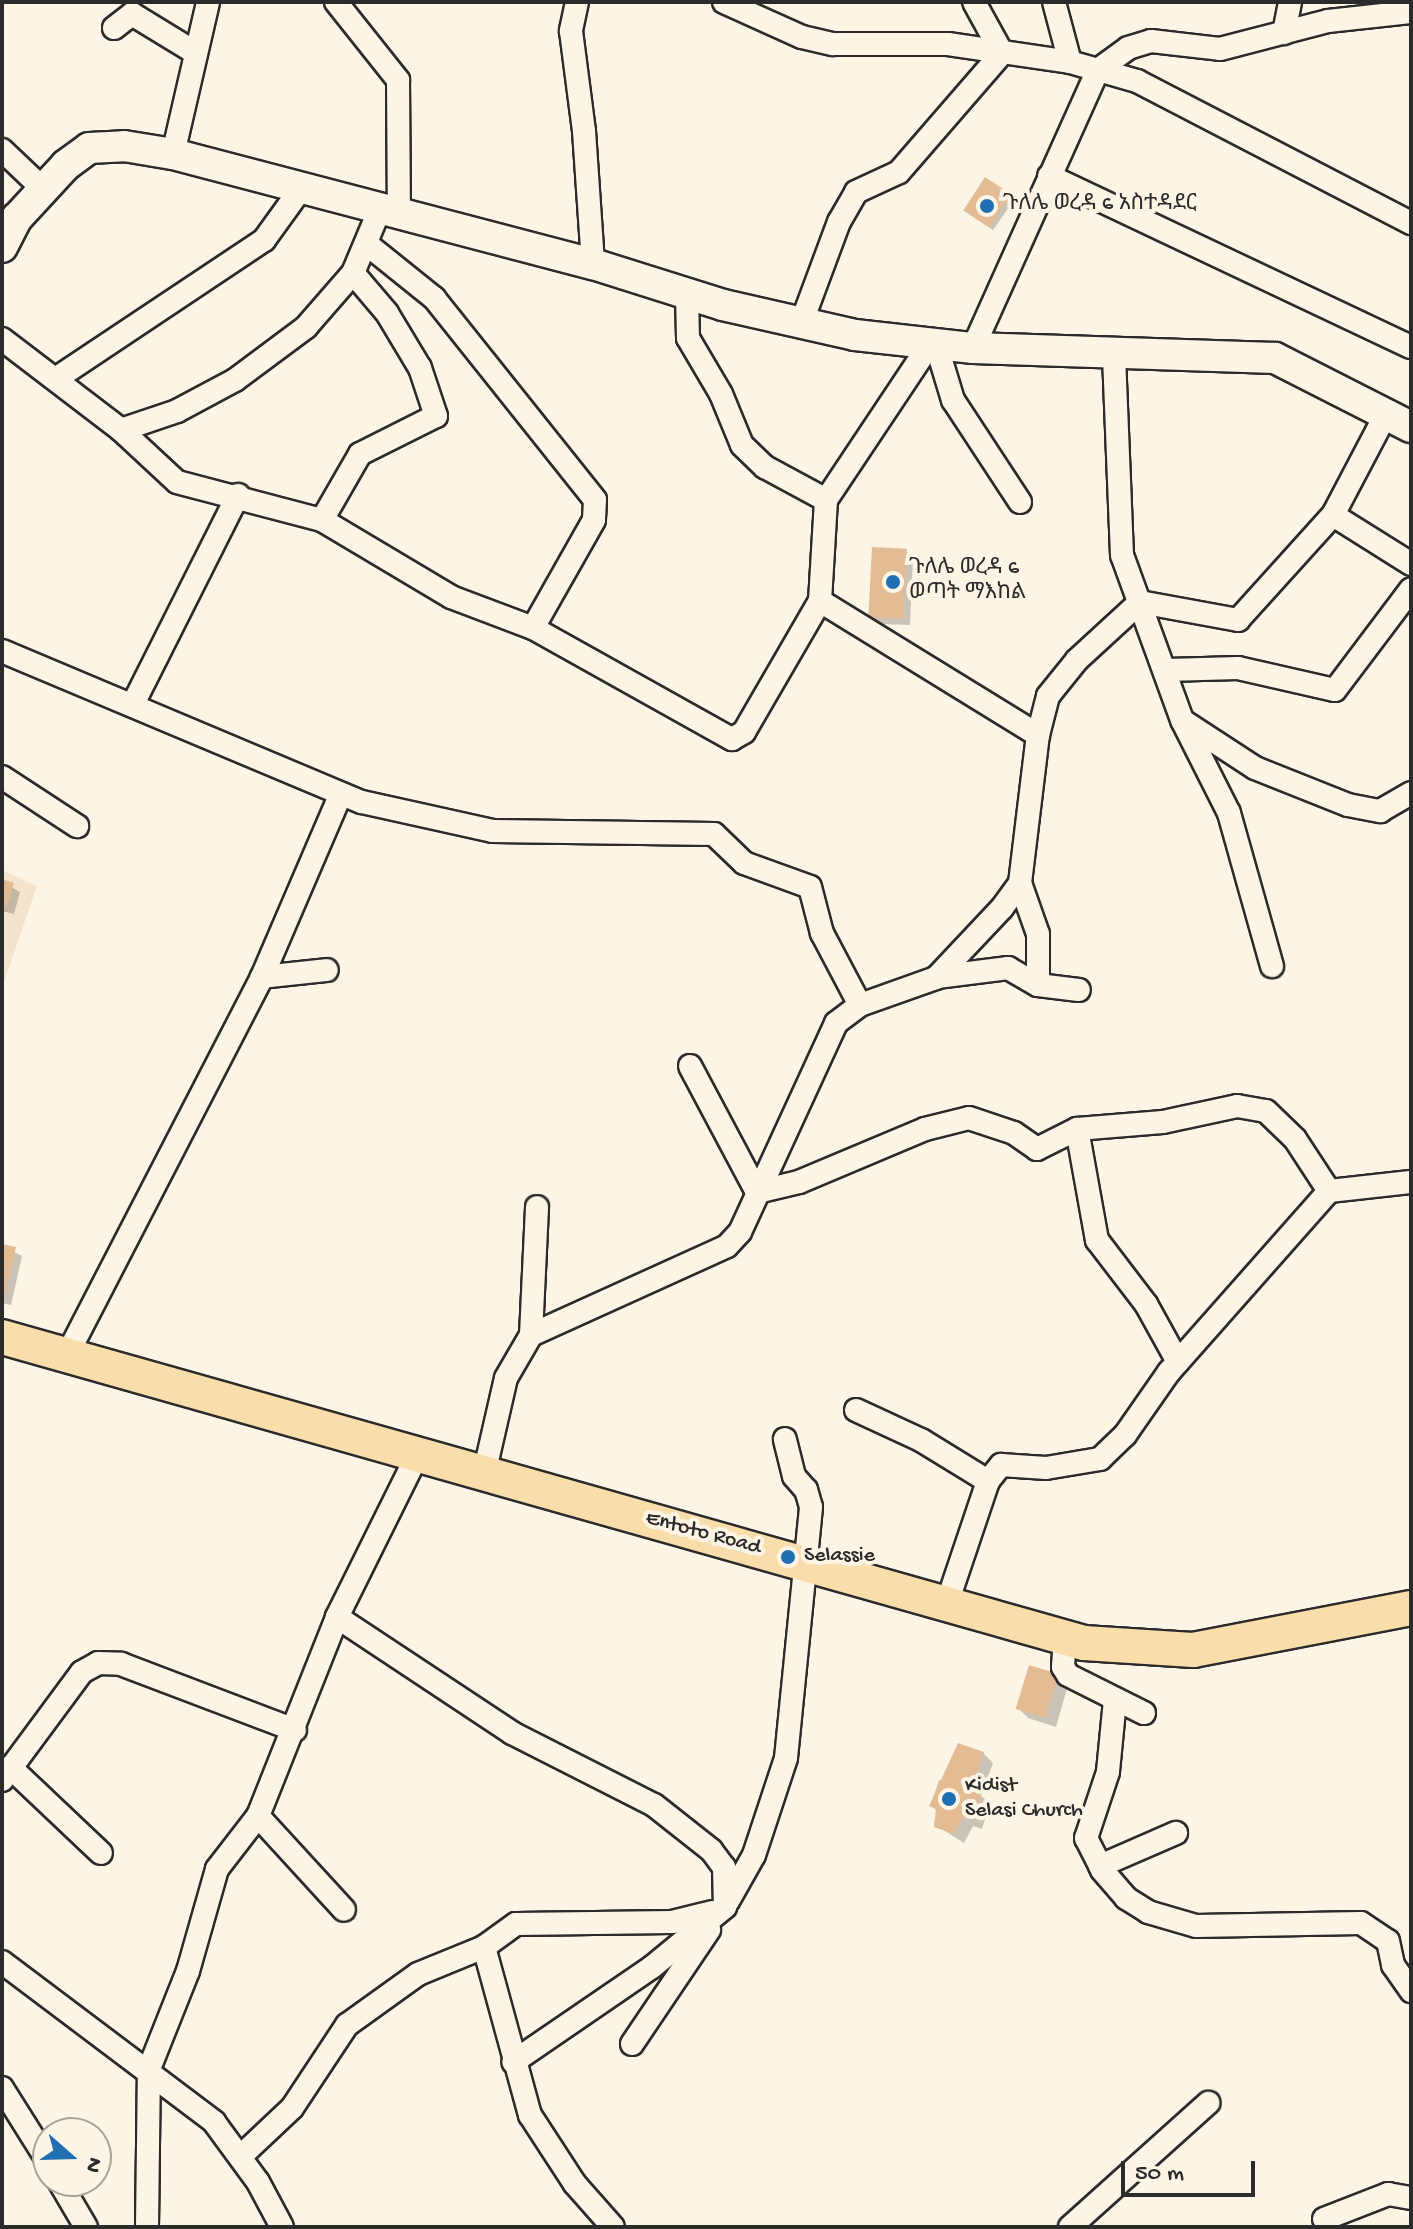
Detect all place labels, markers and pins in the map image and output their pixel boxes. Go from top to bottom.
place label: ጉለሌ ወረዳ 6 አስተዳደር [1003,193,1197,219]
marker: ጉለሌ ወረዳ 6 አስተዳደር [978,197,996,215]
place label: ጉለሌ ወረዳ 6 ወጣት ማእከል [909,556,1026,608]
marker: ጉለሌ ወረዳ 6 ወጣት ማእከል [884,573,902,591]
place label: Selassie [804,1544,875,1570]
marker: Selassie [779,1548,797,1566]
place label: Kidist Selasi Church [965,1773,1083,1824]
marker: Kidist Selasi Church [940,1790,958,1808]

